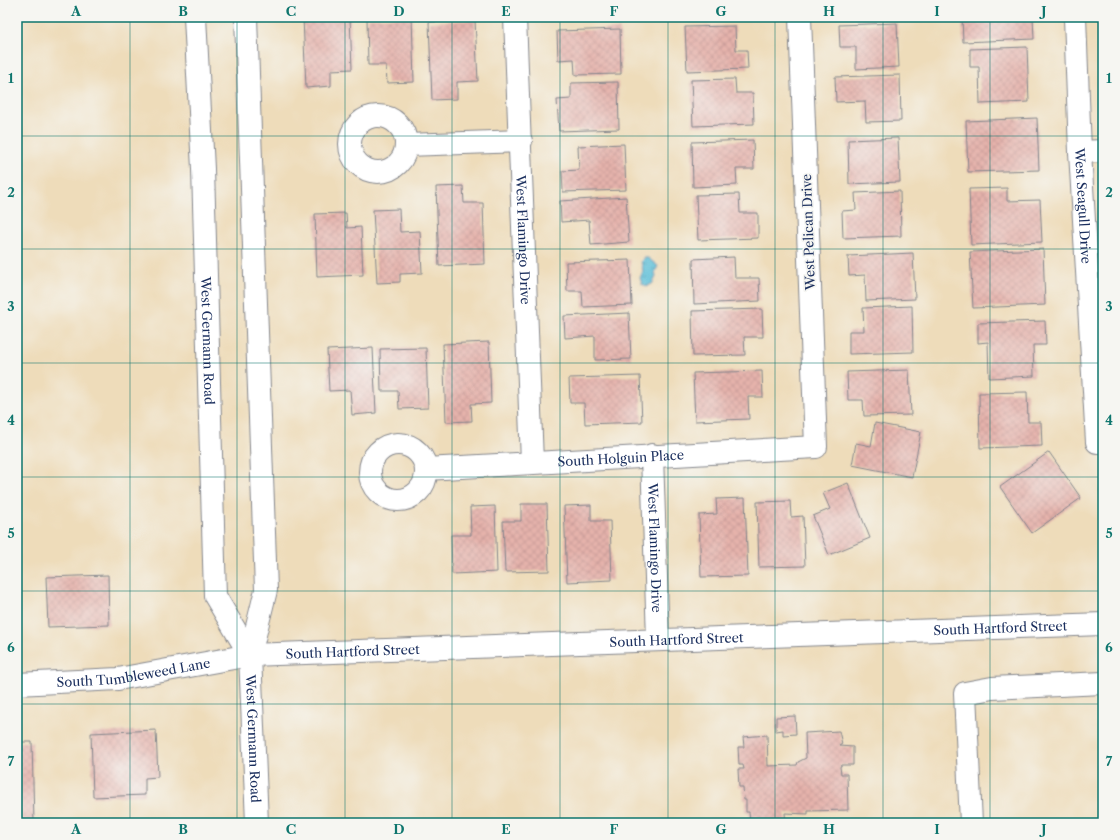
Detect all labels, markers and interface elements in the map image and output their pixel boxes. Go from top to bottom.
text: A [70,3,82,19]
text: B [178,3,188,19]
text: C [286,3,296,19]
text: D [393,3,405,19]
text: E [501,3,511,19]
text: F [610,3,619,19]
text: G [715,3,727,19]
text: H [823,3,835,19]
text: I [934,3,940,19]
text: J [1039,3,1047,19]
text: 1 [8,70,14,86]
text: 1 [1106,70,1112,86]
street label: West Seagull Drive [1072,146,1095,264]
street label: West Flamingo Drive [513,174,534,305]
street label: West Pelican Drive [798,174,818,291]
text: 2 [7,184,15,200]
text: 2 [1105,184,1113,200]
street label: West Germann Road [198,275,218,405]
text: 3 [7,298,15,314]
text: 3 [1105,298,1113,314]
text: 4 [7,412,15,428]
text: 4 [1105,412,1113,428]
street label: South Holguin Place [557,446,684,470]
street label: West Flamingo Drive [645,482,665,613]
text: 5 [7,525,15,541]
text: 5 [1105,525,1113,541]
street label: South Hartford Street [933,617,1068,638]
street label: South Hartford Street [609,629,744,650]
text: 6 [7,639,15,655]
text: 6 [1105,639,1113,655]
street label: South Hartford Street [285,641,420,662]
street label: South Tumbleweed Lane [56,654,211,690]
street label: West Germann Road [243,673,264,803]
text: 7 [8,753,15,769]
text: 7 [1106,753,1113,769]
text: A [70,821,82,837]
text: B [178,821,188,837]
text: C [286,821,296,837]
text: D [393,821,405,837]
text: E [501,821,511,837]
text: F [610,821,619,837]
text: G [715,821,727,837]
text: H [823,821,835,837]
text: I [934,821,940,837]
text: J [1039,821,1047,837]

